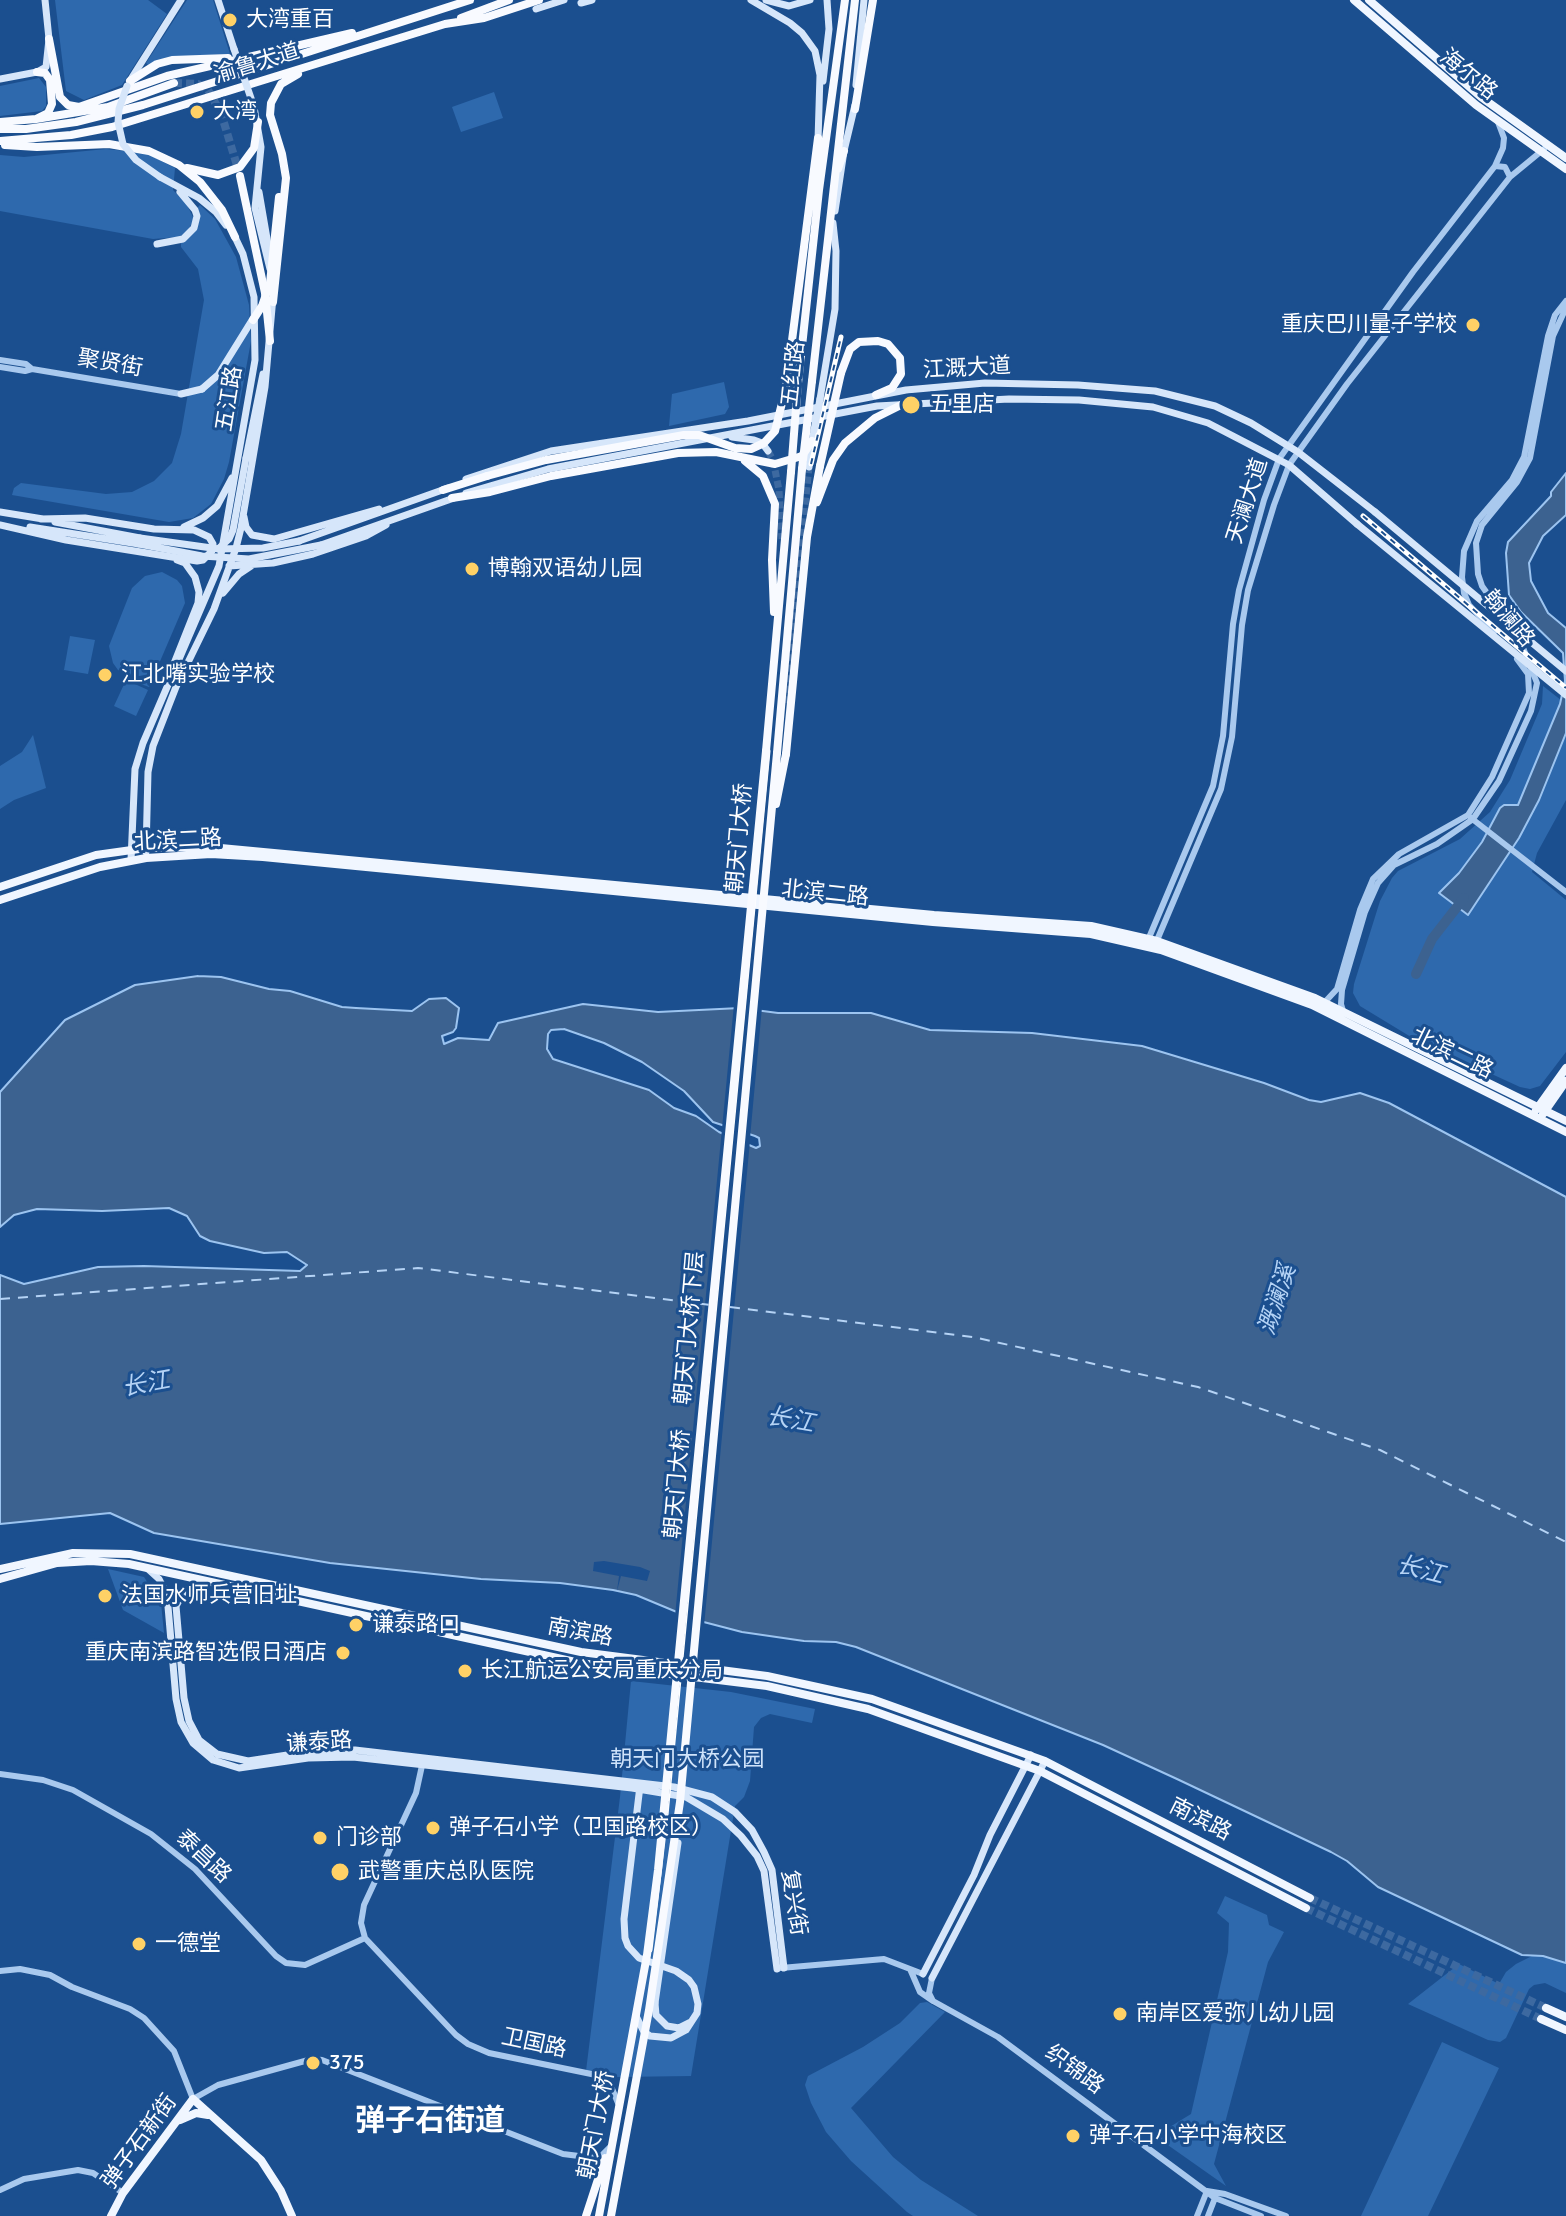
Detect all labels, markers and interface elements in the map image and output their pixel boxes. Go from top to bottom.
place label: 大湾重百 [246,7,334,33]
marker: 大湾重百 [221,11,239,29]
street label: 渝鲁大道 [211,39,303,89]
street label: 海尔路 [1434,44,1502,106]
place label: 大湾 [213,99,257,125]
marker: 大湾 [188,103,206,121]
place label: 重庆巴川量子学校 [1281,312,1457,338]
marker: 重庆巴川量子学校 [1464,316,1482,334]
street label: 五红路 [777,340,811,408]
street label: 聚贤街 [75,345,145,383]
street label: 江溉大道 [922,354,1012,384]
street label: 五江路 [212,364,248,434]
place label: 五里店 [929,392,995,418]
marker: 五里店 [900,394,922,416]
street label: 天澜大道 [1222,455,1274,547]
place label: 博翰双语幼儿园 [488,556,642,582]
marker: 博翰双语幼儿园 [463,560,481,578]
street label: 翰澜路 [1477,585,1539,653]
place label: 江北嘴实验学校 [121,662,275,688]
marker: 江北嘴实验学校 [96,666,114,684]
street label: 朝天门大桥 [722,782,758,894]
street label: 北滨二路 [133,826,223,856]
street label: 北滨二路 [780,876,870,912]
street label: 北滨二路 [1407,1023,1497,1085]
street label: 朝天门大桥下层 [670,1250,710,1406]
water label: 溉澜溪 [1253,1261,1303,1339]
water label: 长江 [120,1367,172,1403]
water label: 长江 [764,1403,816,1439]
street label: 朝天门大桥 [660,1428,696,1540]
water label: 长江 [1393,1551,1447,1591]
place label: 法国水师兵营旧址 [121,1583,297,1609]
marker: 法国水师兵营旧址 [96,1587,114,1605]
place label: 谦泰路口 [372,1612,460,1638]
street label: 南滨路 [545,1614,615,1652]
marker: 谦泰路口 [347,1616,365,1634]
place label: 重庆南滨路智选假日酒店 [85,1640,327,1666]
marker: 重庆南滨路智选假日酒店 [334,1644,352,1662]
place label: 长江航运公安局重庆分局 [481,1658,723,1684]
marker: 长江航运公安局重庆分局 [456,1662,474,1680]
street label: 谦泰路 [285,1728,353,1758]
park label: 朝天门大桥公园 [610,1747,764,1773]
street label: 南滨路 [1165,1793,1235,1847]
place label: 弹子石小学（卫国路校区） [449,1815,713,1841]
marker: 弹子石小学（卫国路校区） [424,1819,442,1837]
street label: 泰昌路 [170,1825,236,1889]
place label: 门诊部 [336,1825,402,1851]
marker: 门诊部 [311,1829,329,1847]
place label: 武警重庆总队医院 [358,1859,534,1885]
marker: 武警重庆总队医院 [329,1861,351,1883]
street label: 复兴街 [775,1868,811,1938]
place label: 一德堂 [155,1931,221,1957]
marker: 一德堂 [130,1935,148,1953]
place label: 南岸区爱弥儿幼儿园 [1136,2001,1334,2027]
marker: 南岸区爱弥儿幼儿园 [1111,2005,1129,2023]
street label: 卫国路 [499,2024,569,2064]
street label: 织锦路 [1040,2040,1108,2100]
place label: 375 [329,2050,365,2076]
marker: 375 [304,2054,322,2072]
street label: 朝天门大桥 [574,2068,620,2182]
street label: 弹子石新街 [97,2090,183,2194]
district label: 弹子石街道 [355,2104,505,2140]
place label: 弹子石小学中海校区 [1089,2123,1287,2149]
marker: 弹子石小学中海校区 [1064,2127,1082,2145]

